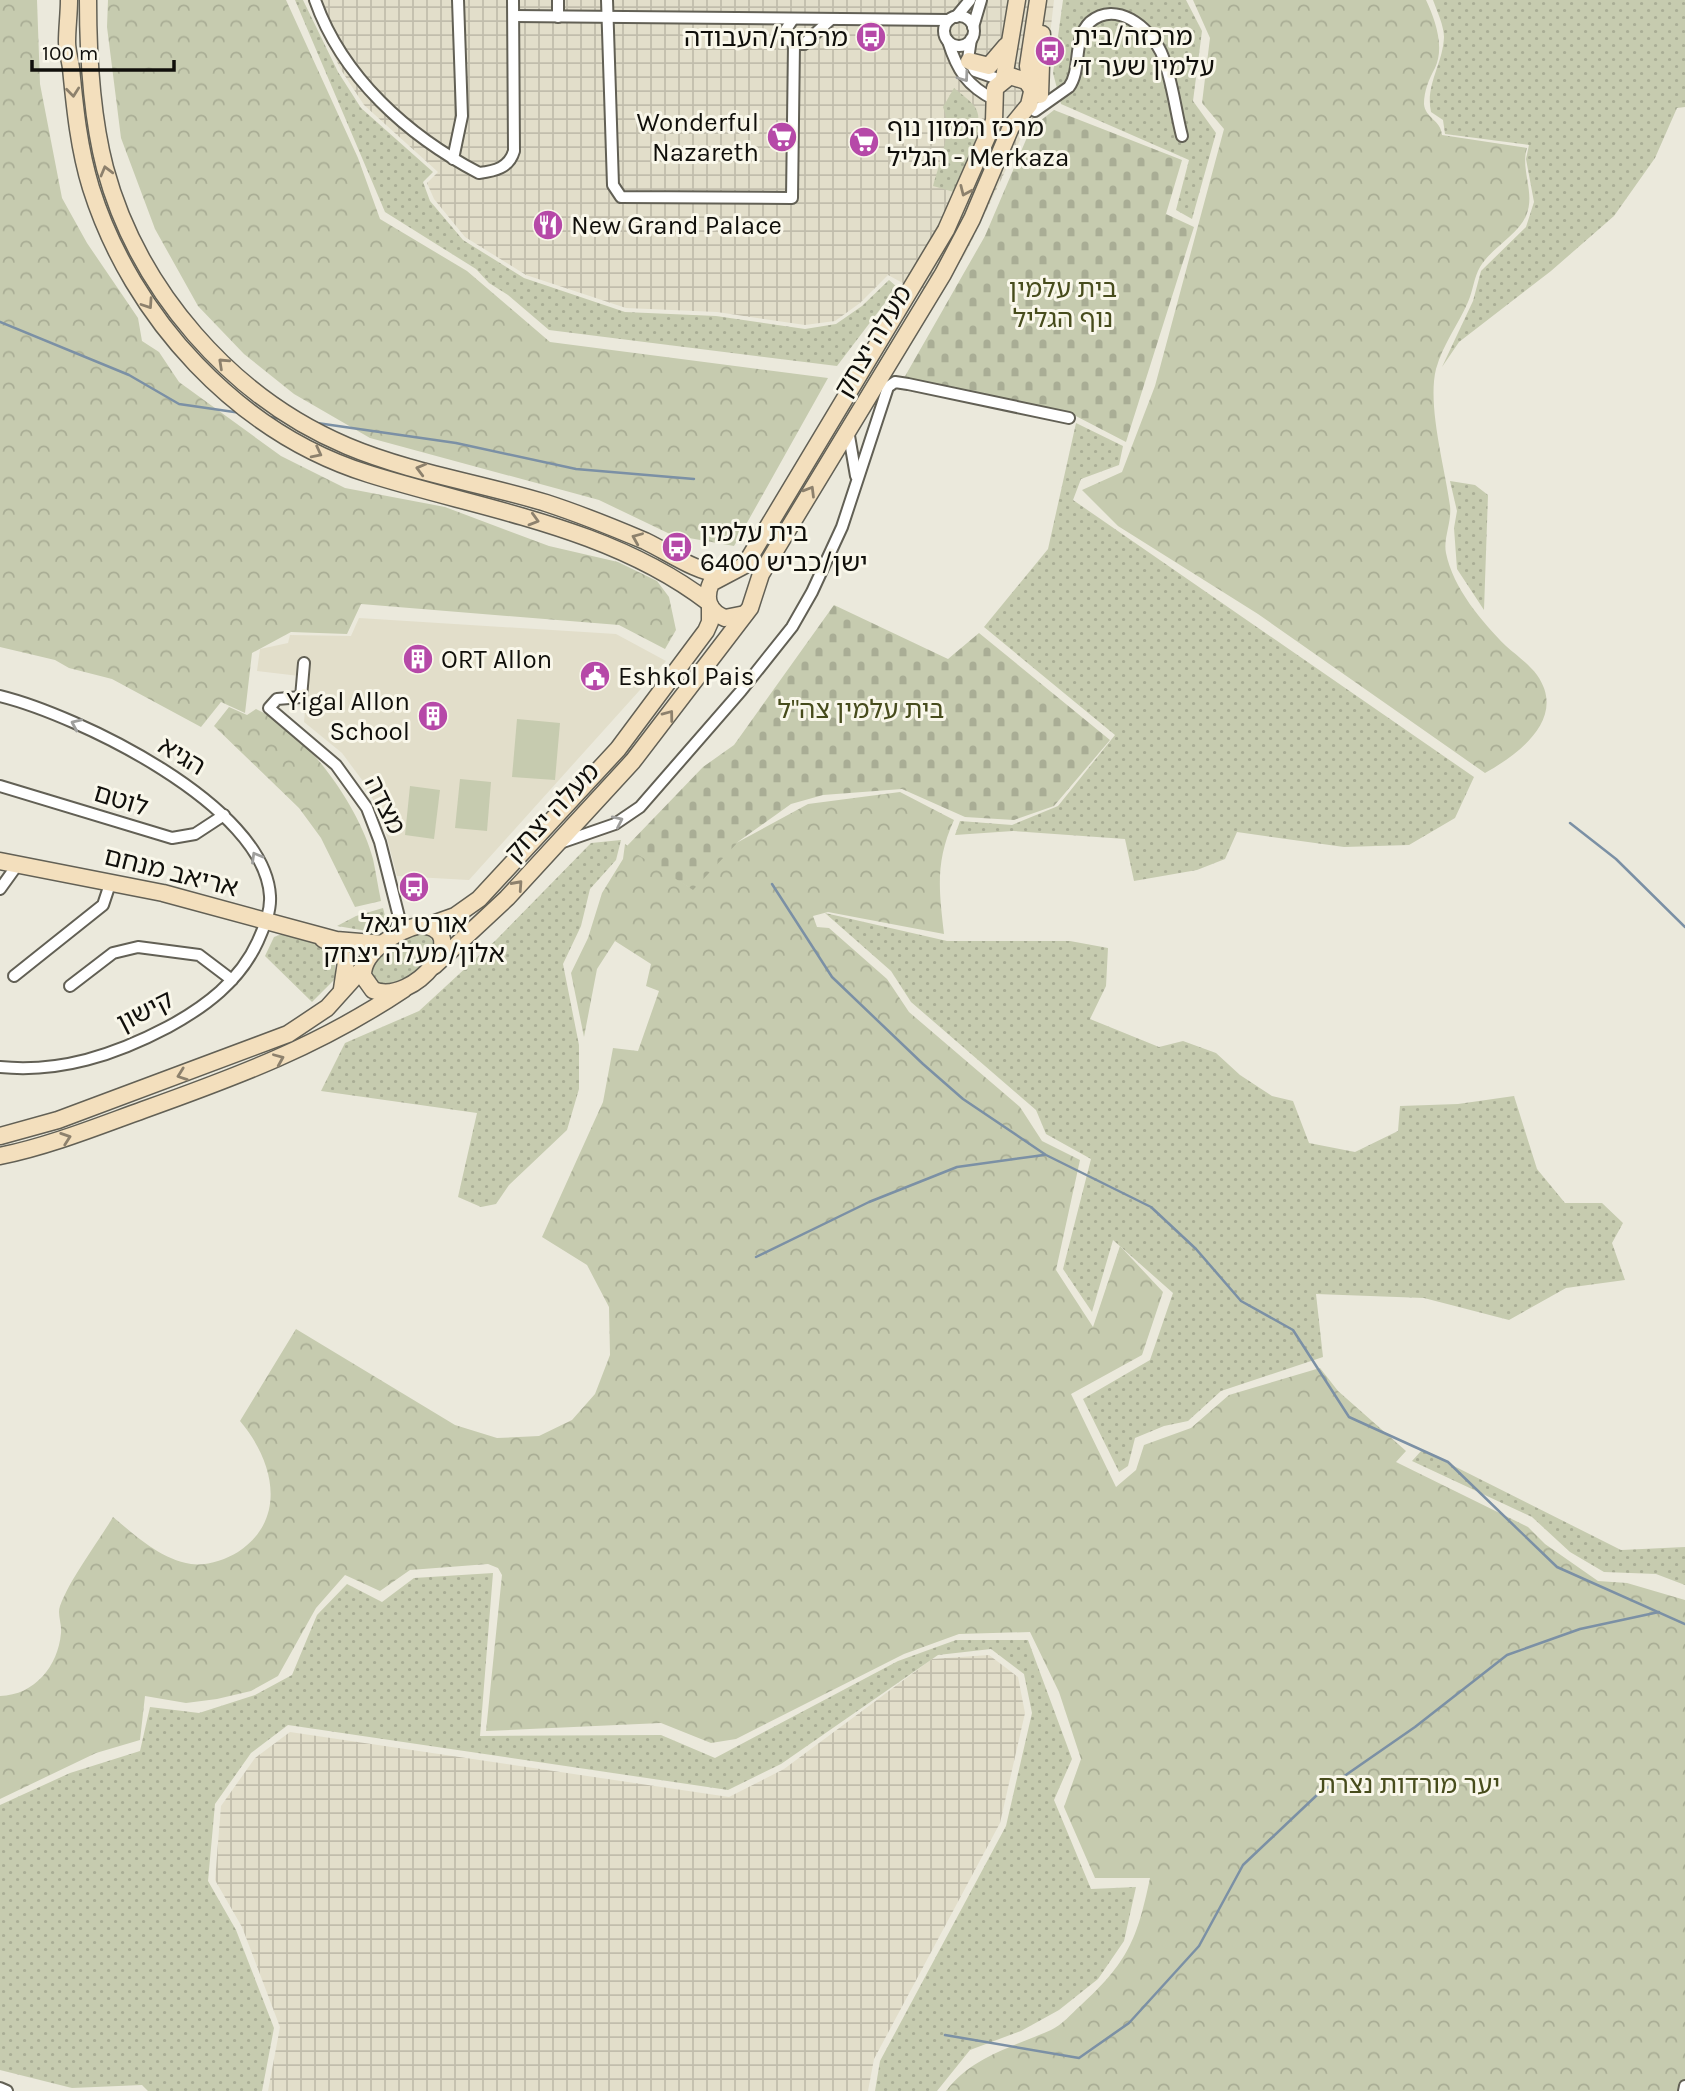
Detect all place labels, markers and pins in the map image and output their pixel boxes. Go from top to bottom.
bus stop icon: מרכזה/העבודה [854,20,888,54]
place label: מרכזה/בית עלמין שער ד׳ [1073,21,1215,82]
place label: מרכזה/העבודה [684,22,848,53]
bus stop icon: מרכזה/בית עלמין שער ד׳ [1033,34,1067,68]
place label: Wonderful Nazareth [637,107,759,168]
place label: מרכז המזון נוף הגליל - Merkaza [887,112,1069,173]
supermarket icon: Wonderful Nazareth [765,120,799,154]
supermarket icon: מרכז המזון נוף הגליל - Merkaza [847,125,881,159]
restaurant icon: New Grand Palace [531,208,565,242]
place label: New Grand Palace [571,210,782,241]
place label: בית עלמין ישן/כביש 6400 [700,517,868,578]
bus stop icon: בית עלמין ישן/כביש 6400 [660,530,694,564]
building icon: ORT Allon [401,642,435,676]
place label: ORT Allon [441,644,552,675]
public building icon: Eshkol Pais [578,659,612,693]
place label: Eshkol Pais [618,661,754,692]
place label: Yigal Allon School [286,686,410,747]
building icon: Yigal Allon School [416,699,450,733]
bus stop icon: אורט יגאל אלון/מעלה יצחק [397,870,431,904]
place label: אורט יגאל אלון/מעלה יצחק [323,908,505,969]

